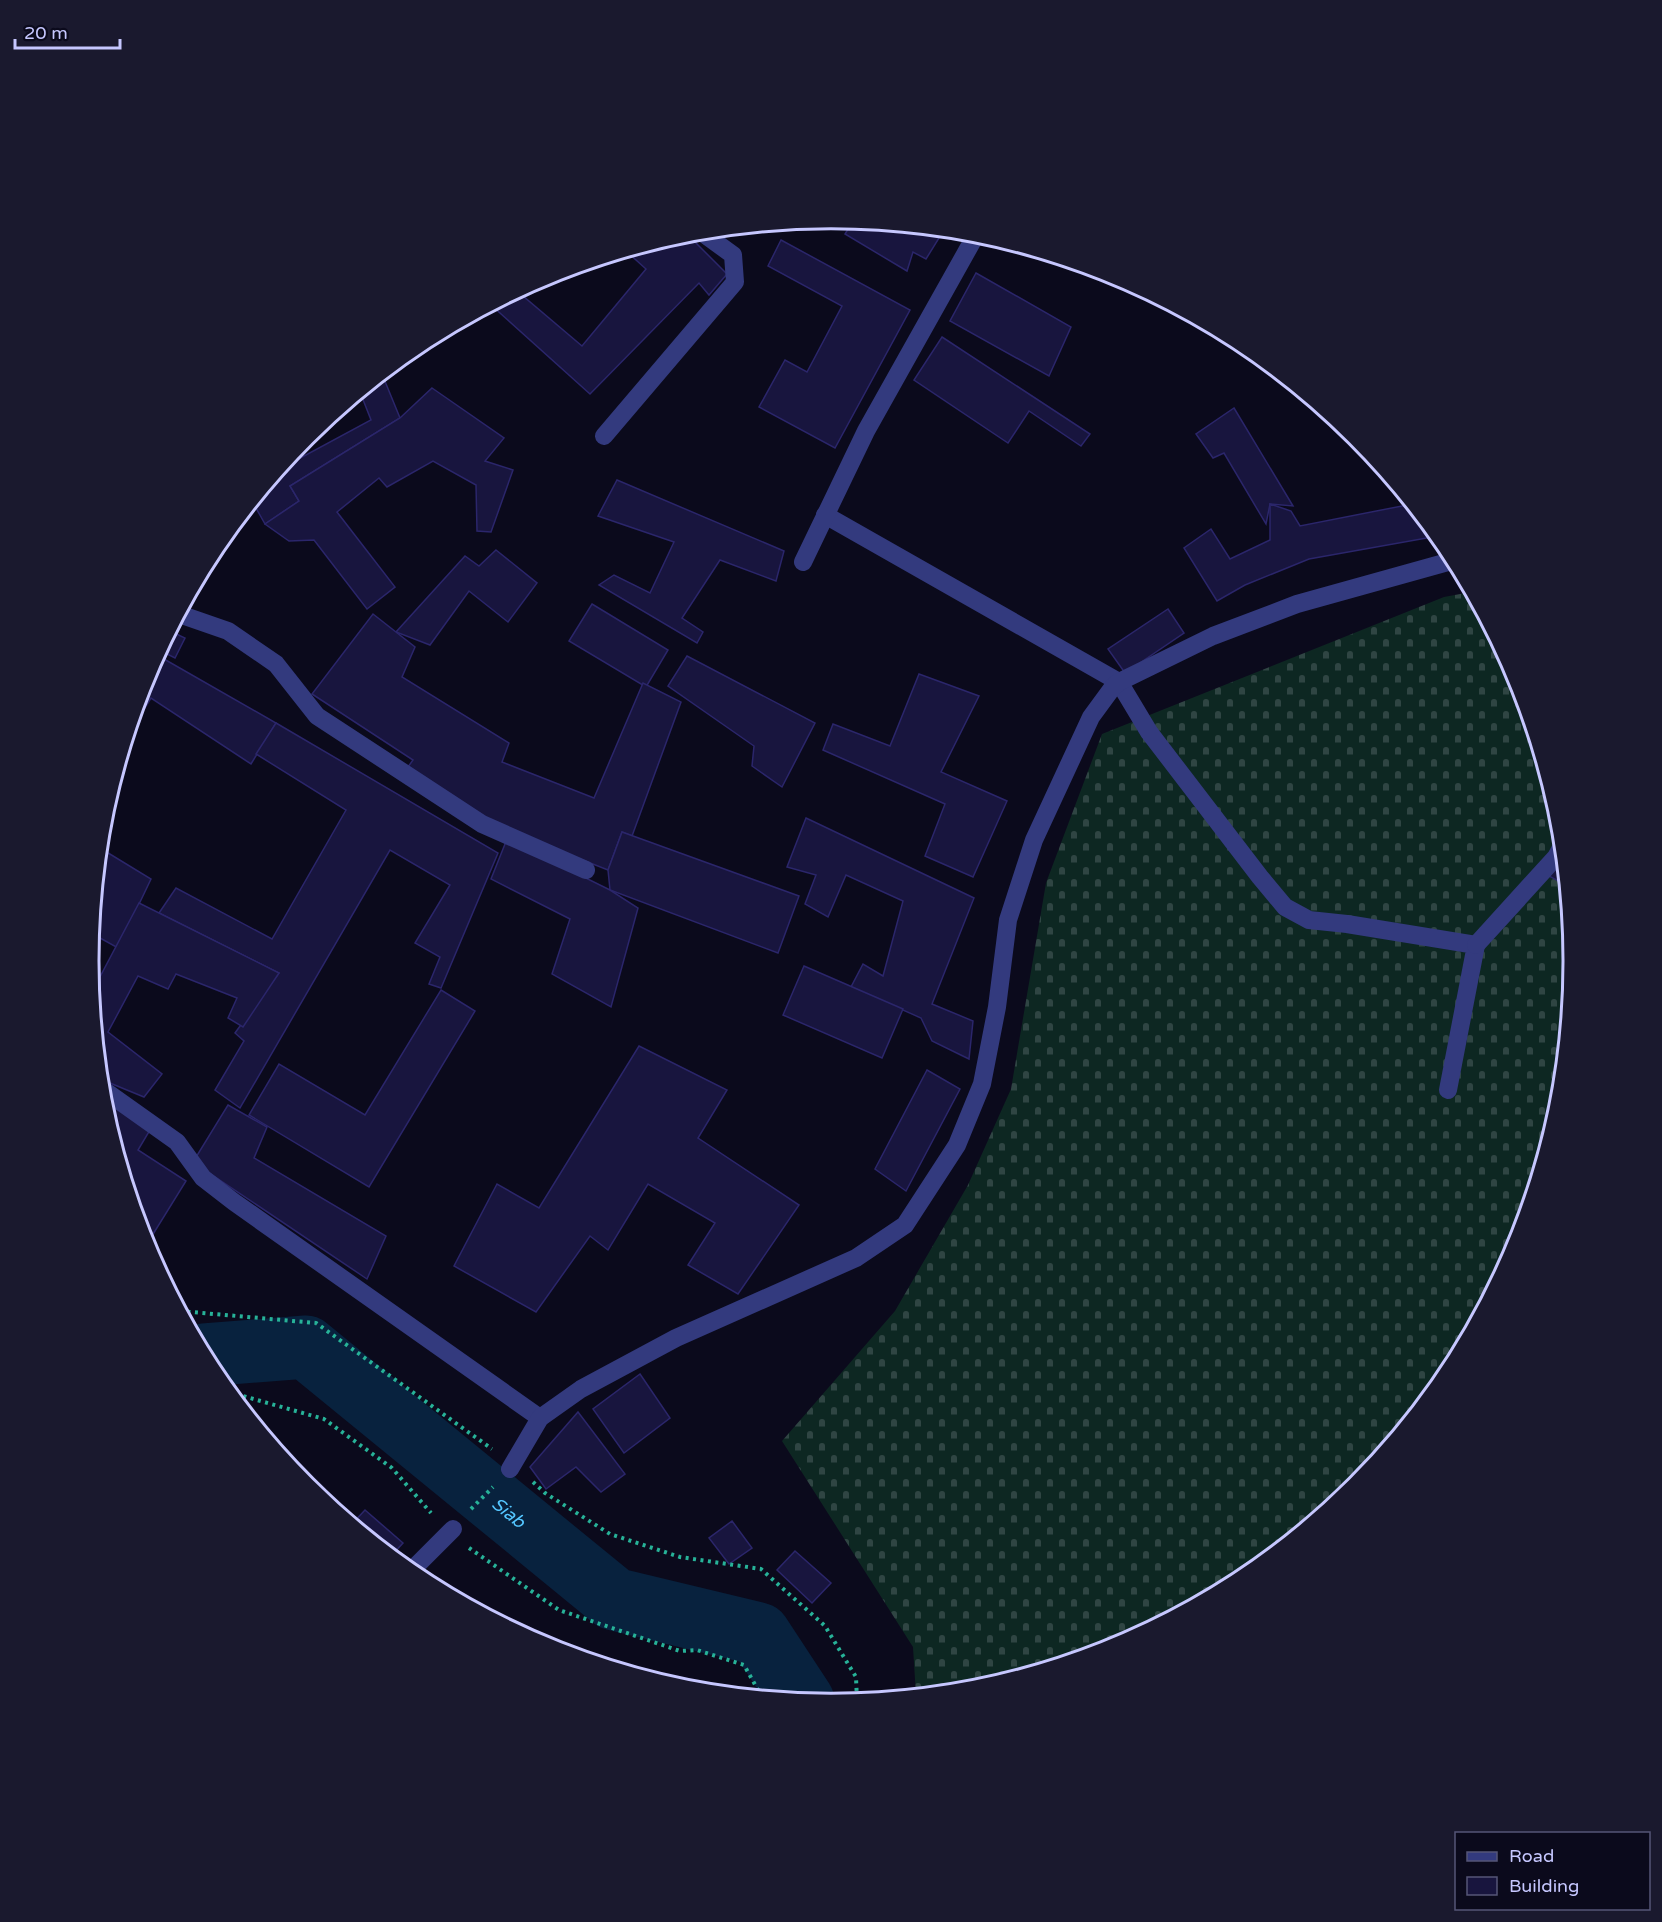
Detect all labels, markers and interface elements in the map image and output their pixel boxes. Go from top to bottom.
scale bar [15,12,120,50]
text: 20 m [24,22,68,44]
water label: Siab [487,1493,531,1534]
legend [1455,1832,1650,1910]
text: Road [1509,1845,1554,1867]
text: Building [1509,1875,1579,1897]

